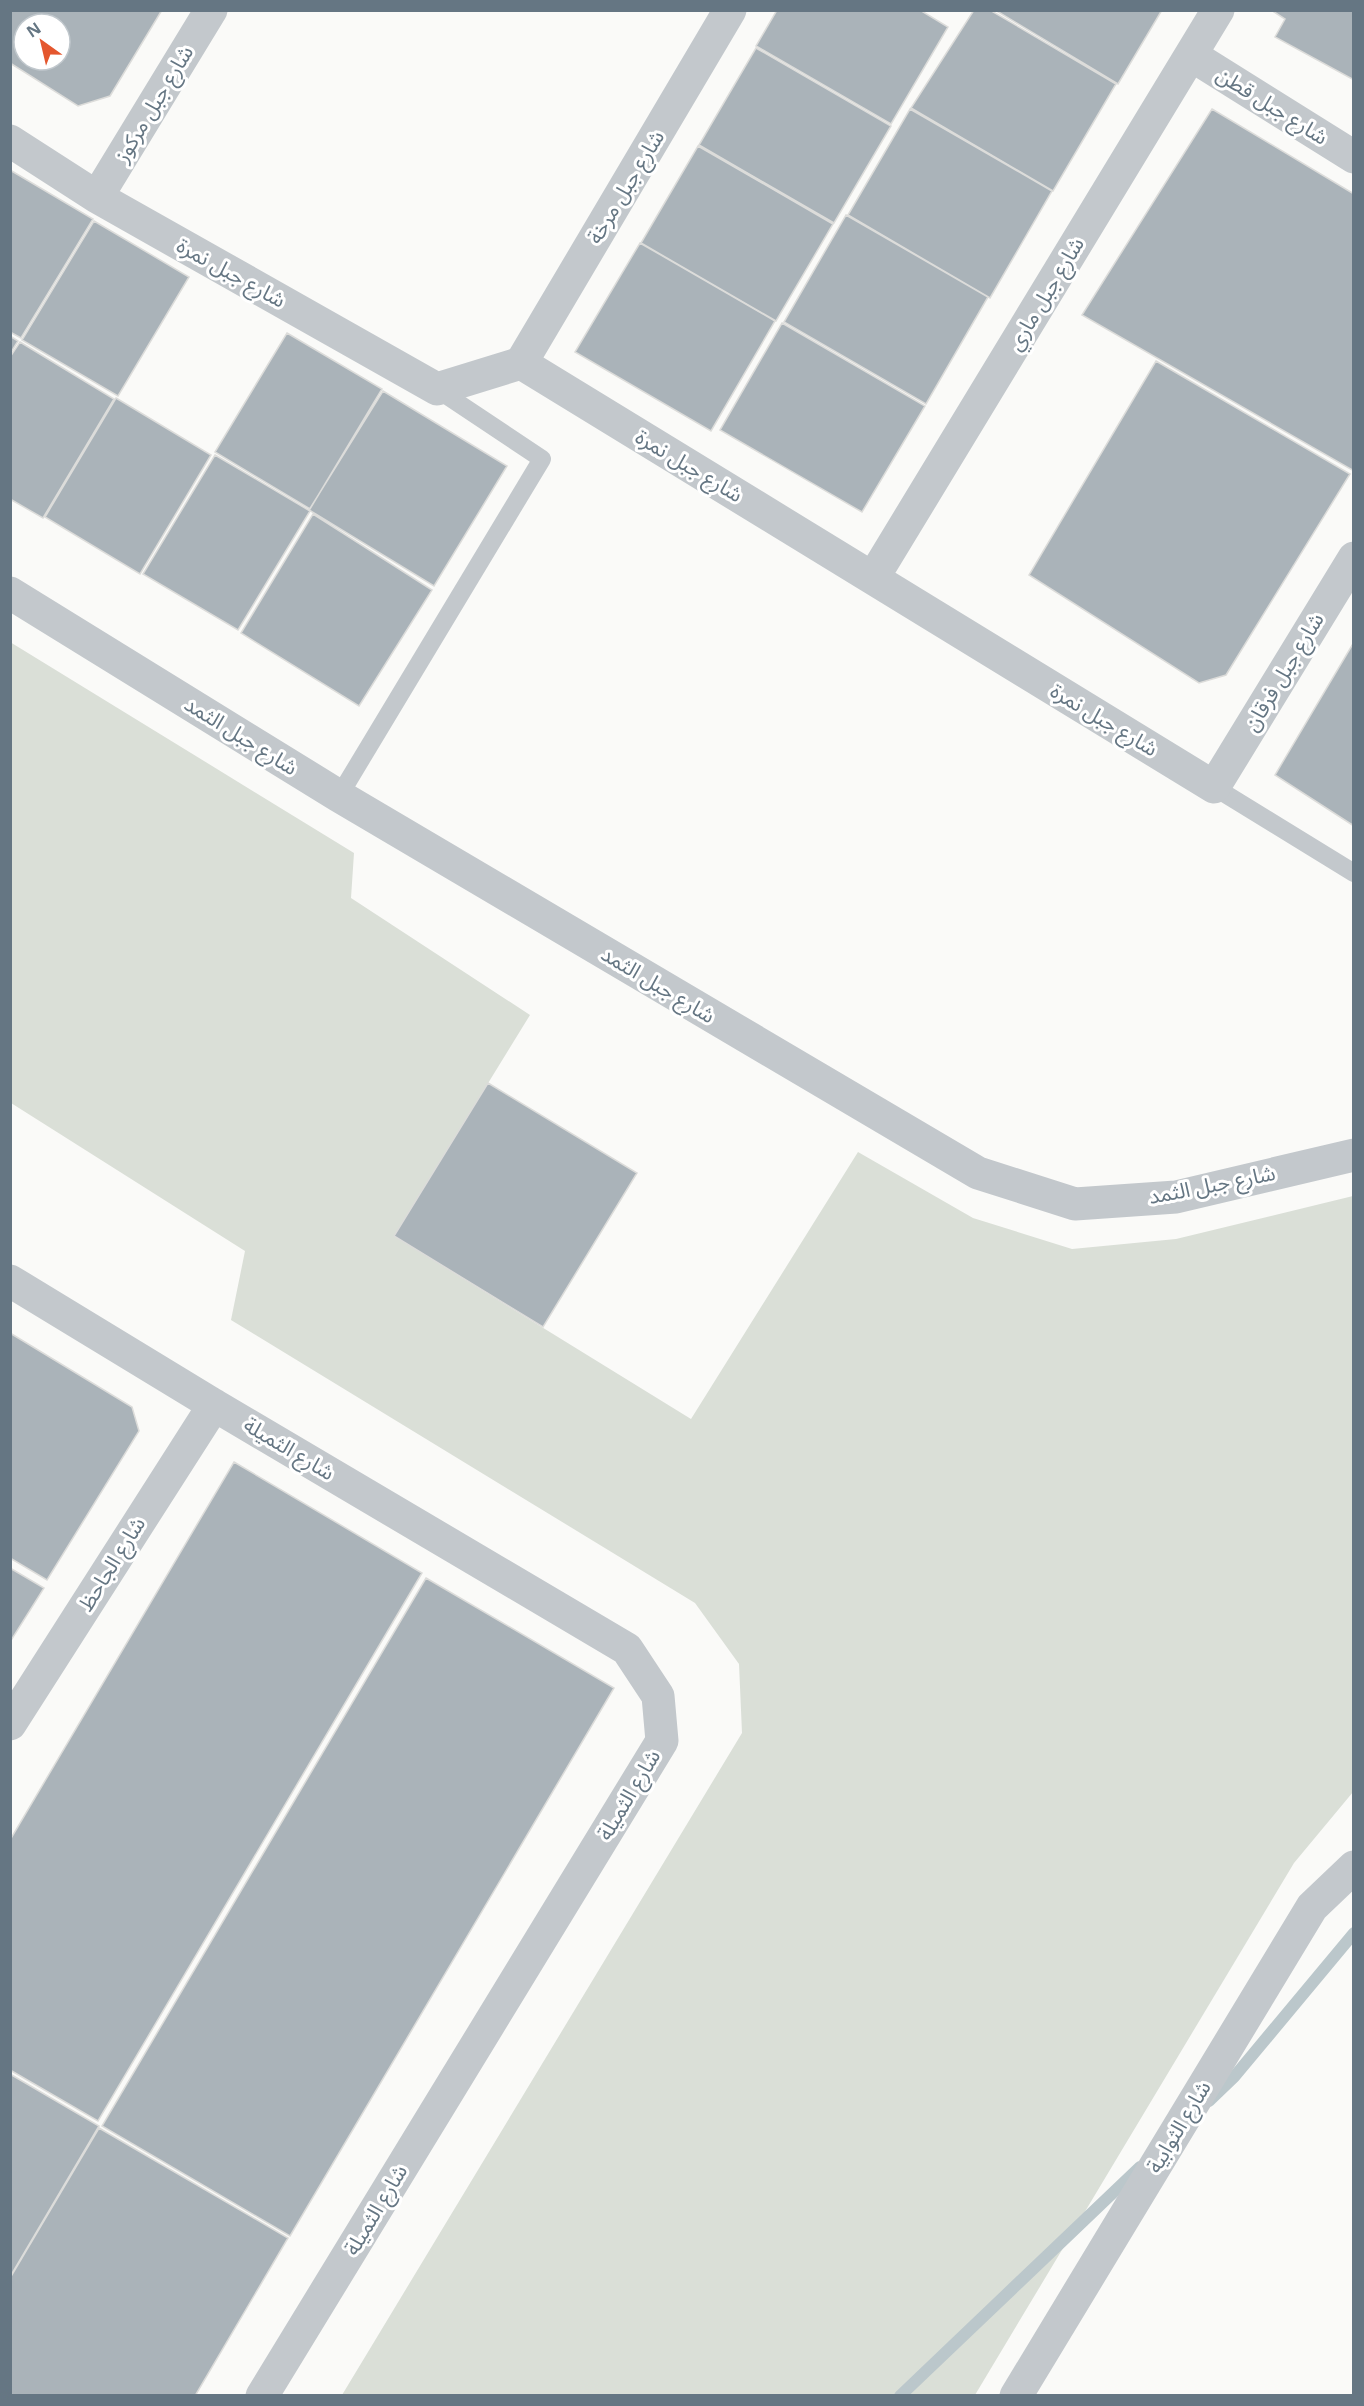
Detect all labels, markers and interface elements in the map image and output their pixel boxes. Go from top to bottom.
north arrow [12,12,72,72]
text: N [22,17,45,42]
street label: شارع جبل مركوز [107,40,201,169]
street label: شارع جبل قطن [1210,60,1334,152]
street label: شارع جبل مرخة [580,124,672,250]
street label: شارع جبل نمرة [171,231,291,315]
street label: شارع جبل ماري [1000,232,1092,357]
street label: شارع جبل نمرة [630,422,748,510]
street label: شارع جبل فرقان [1237,607,1331,737]
street label: شارع جبل نمرة [1045,676,1163,764]
street label: شارع جبل الثمد [179,689,303,783]
street label: شارع جبل الثمد [595,939,721,1031]
street label: شارع جبل الثمد [1146,1158,1278,1212]
street label: شارع الثميلة [238,1410,340,1488]
street label: شارع الجاحظ [71,1511,153,1617]
street label: شارع الثميلة [590,1744,668,1846]
street label: شارع الثوابية [1140,2075,1218,2179]
street label: شارع الثميلة [337,2159,415,2261]

